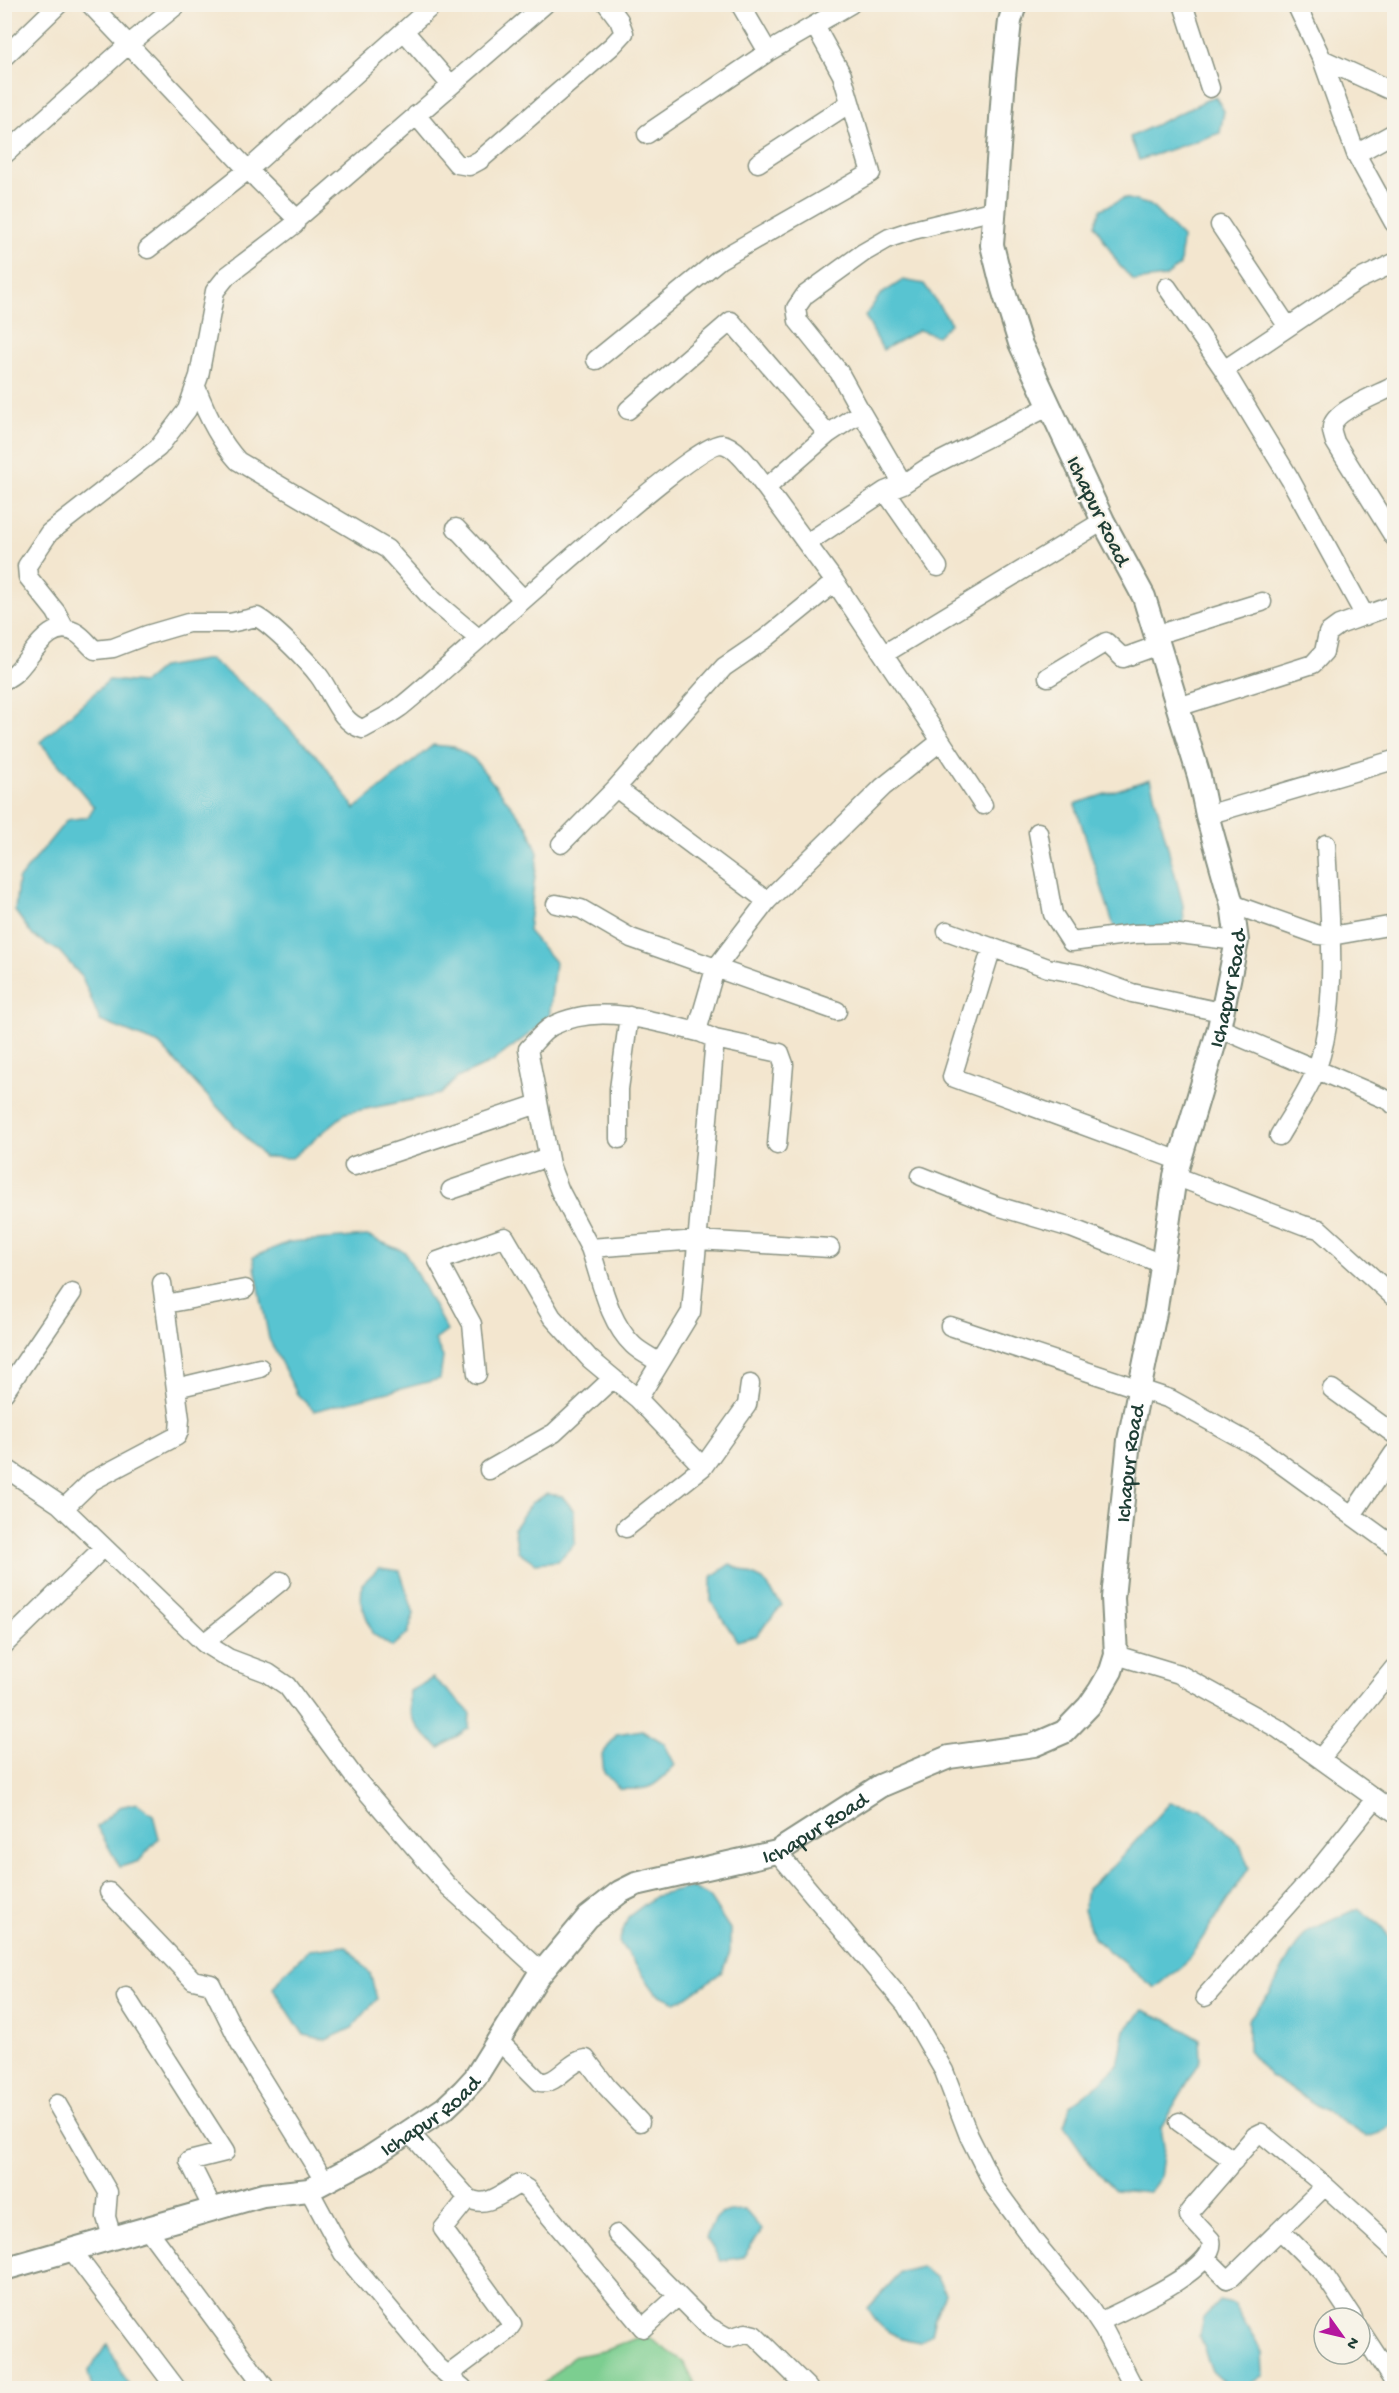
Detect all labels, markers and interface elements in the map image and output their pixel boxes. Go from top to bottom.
street label: Ichapur Road [1059,453,1135,573]
street label: Ichapur Road [1205,926,1254,1051]
street label: Ichapur Road [1112,1400,1153,1524]
street label: Ichapur Road [761,1787,876,1872]
street label: Ichapur Road [376,2070,489,2164]
north arrow [1312,2306,1372,2366]
text: N [1340,2333,1362,2353]

